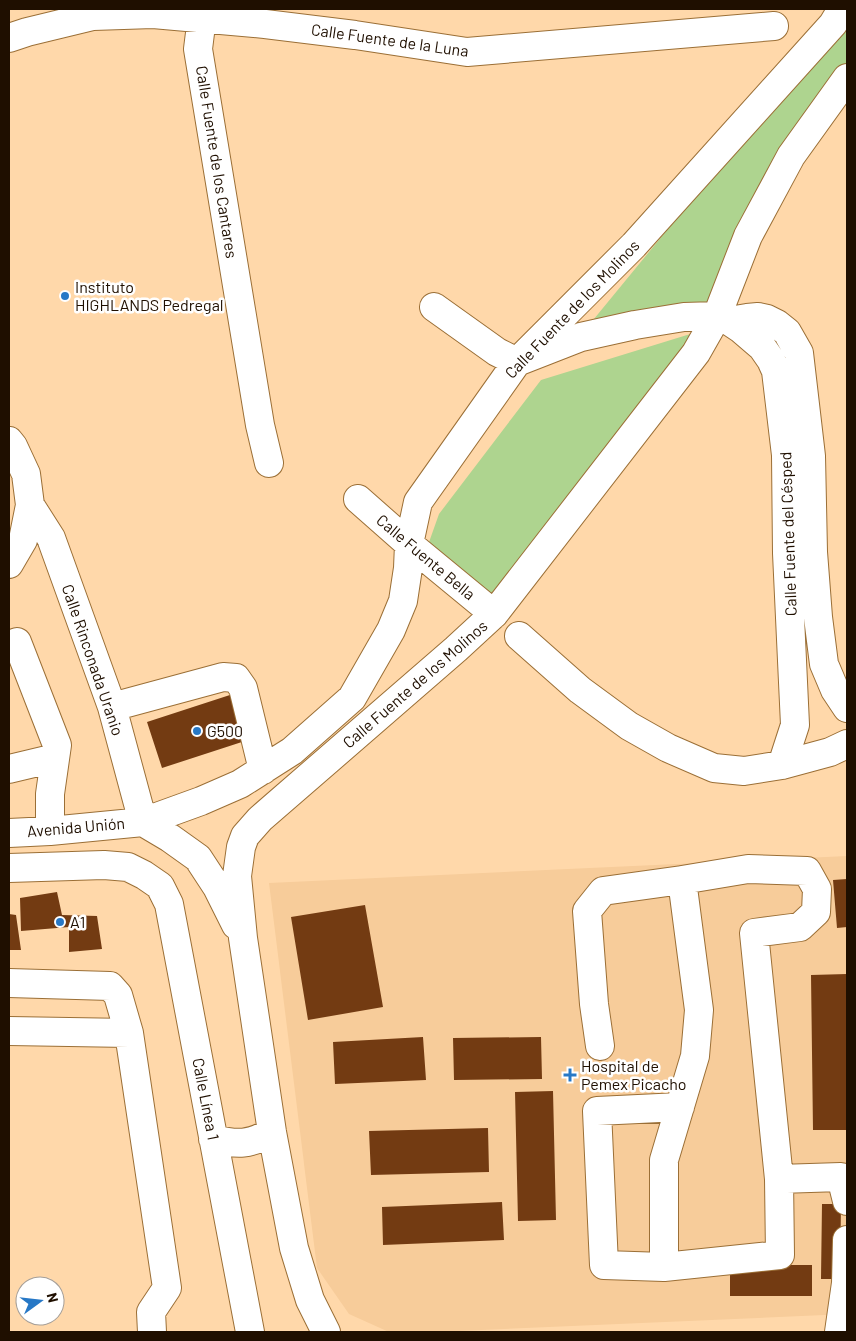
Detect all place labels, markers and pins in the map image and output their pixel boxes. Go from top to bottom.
place label: Instituto HIGHLANDS Pedregal [75,277,224,314]
marker: Instituto HIGHLANDS Pedregal [59,290,71,302]
place label: G500 [207,721,243,740]
marker: G500 [191,725,203,737]
place label: A1 [70,912,85,931]
marker: A1 [54,916,66,928]
place label: Hospital de Pemex Picacho [581,1056,687,1093]
marker: Hospital de Pemex Picacho [563,1068,577,1082]

